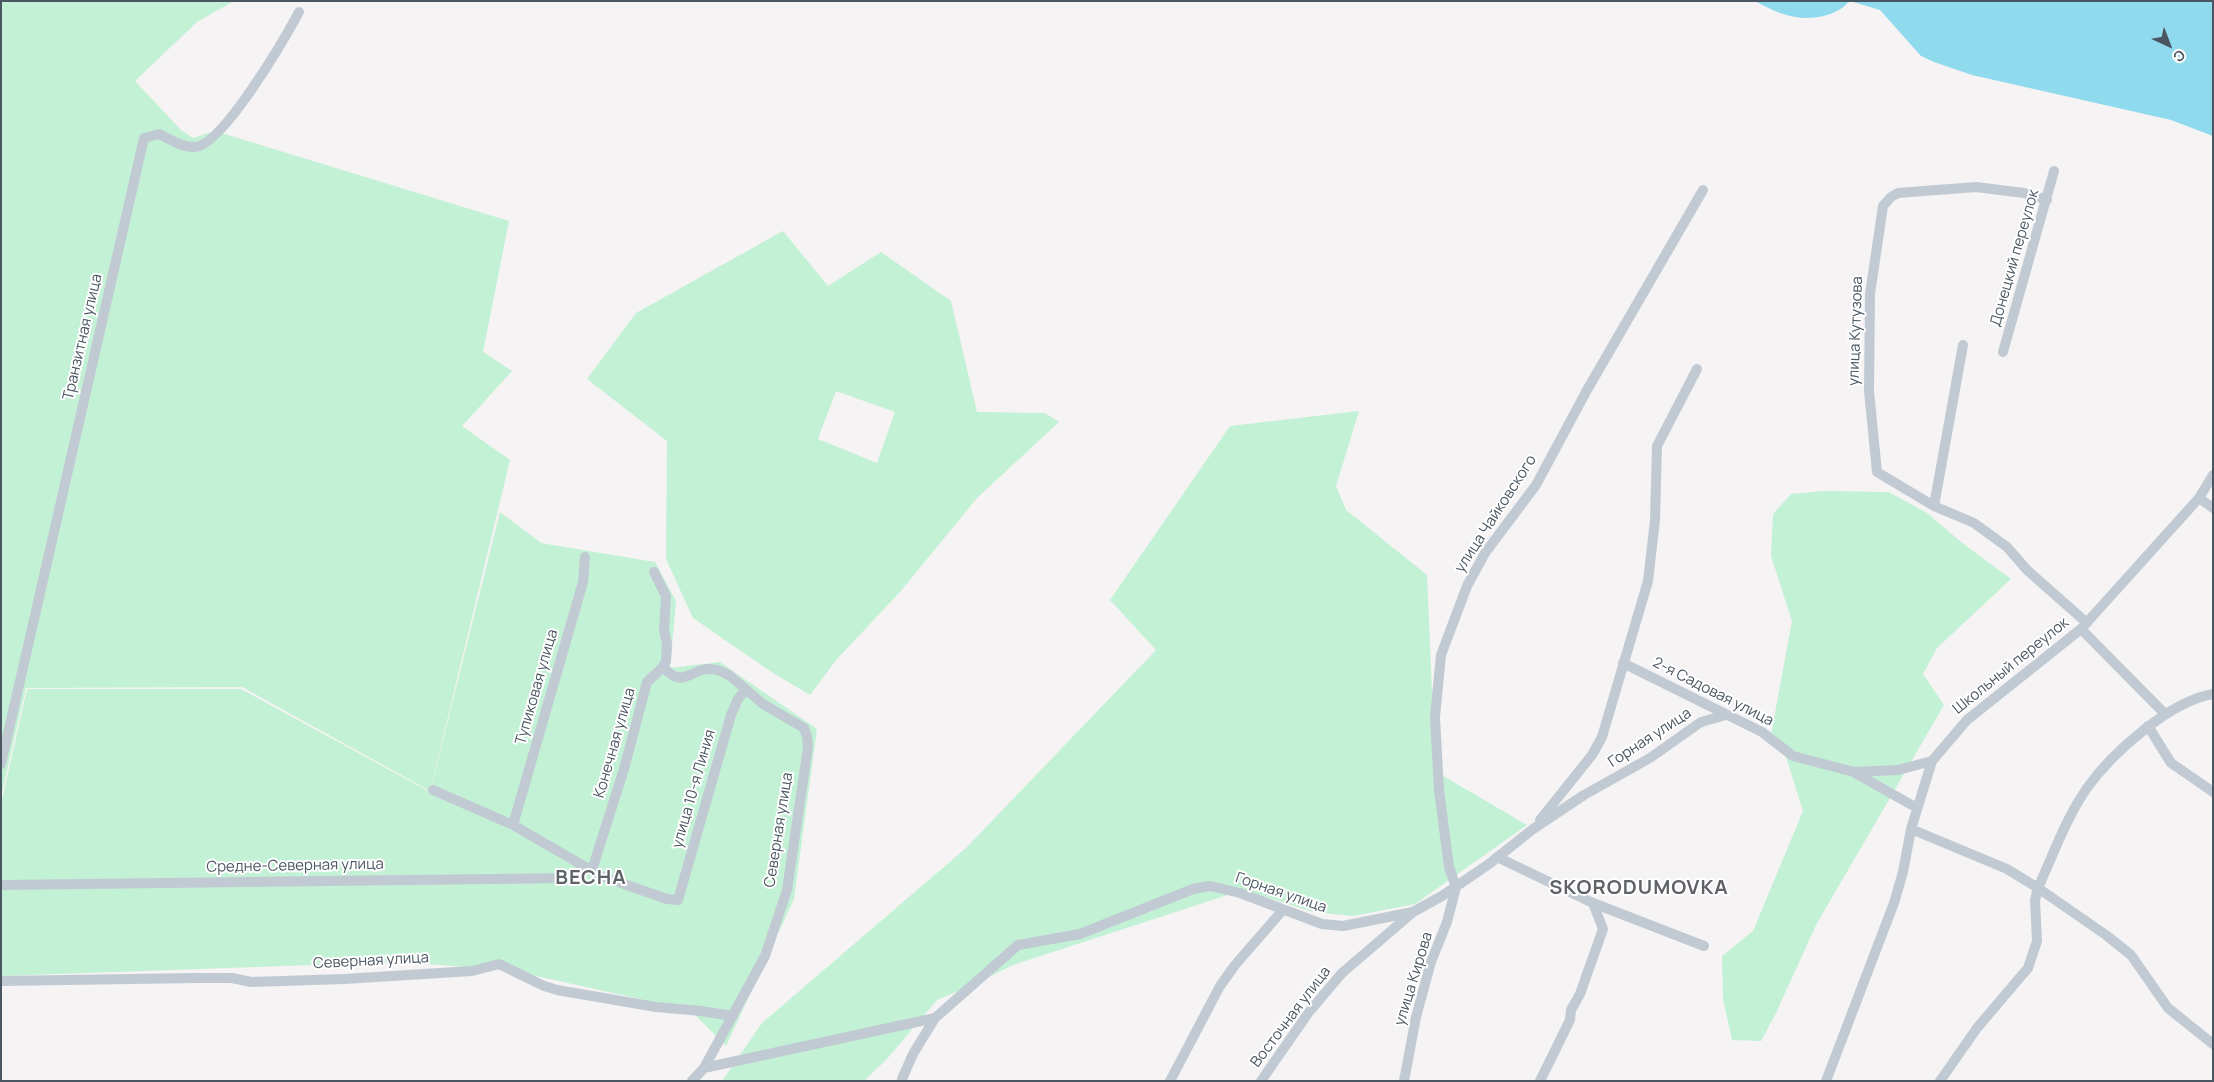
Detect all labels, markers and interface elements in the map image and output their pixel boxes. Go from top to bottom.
north arrow [2144,20,2194,70]
text: С [2169,46,2190,67]
street label: Донецкий переулок [1987,187,2043,329]
street label: Транзитная улица [60,272,106,402]
street label: улица Кутузова [1845,276,1867,386]
street label: улица Чайковского [1451,452,1541,576]
street label: Школьный переулок [1949,614,2073,718]
street label: Тупиковая улица [512,627,562,747]
street label: 2-я Садовая улица [1650,654,1776,730]
street label: Конечная улица [591,686,639,800]
street label: Горная улица [1605,704,1695,772]
street label: улица 10-я Линия [668,728,720,850]
street label: Северная улица [761,771,797,889]
street label: Средне-Северная улица [206,855,384,877]
district label: ВЕСНА [555,866,627,890]
street label: Горная улица [1233,869,1329,917]
district label: SKORODUMOVKA [1548,876,1730,900]
street label: улица Кирова [1391,930,1437,1028]
street label: Северная улица [313,949,429,973]
street label: Восточная улица [1247,963,1335,1071]

